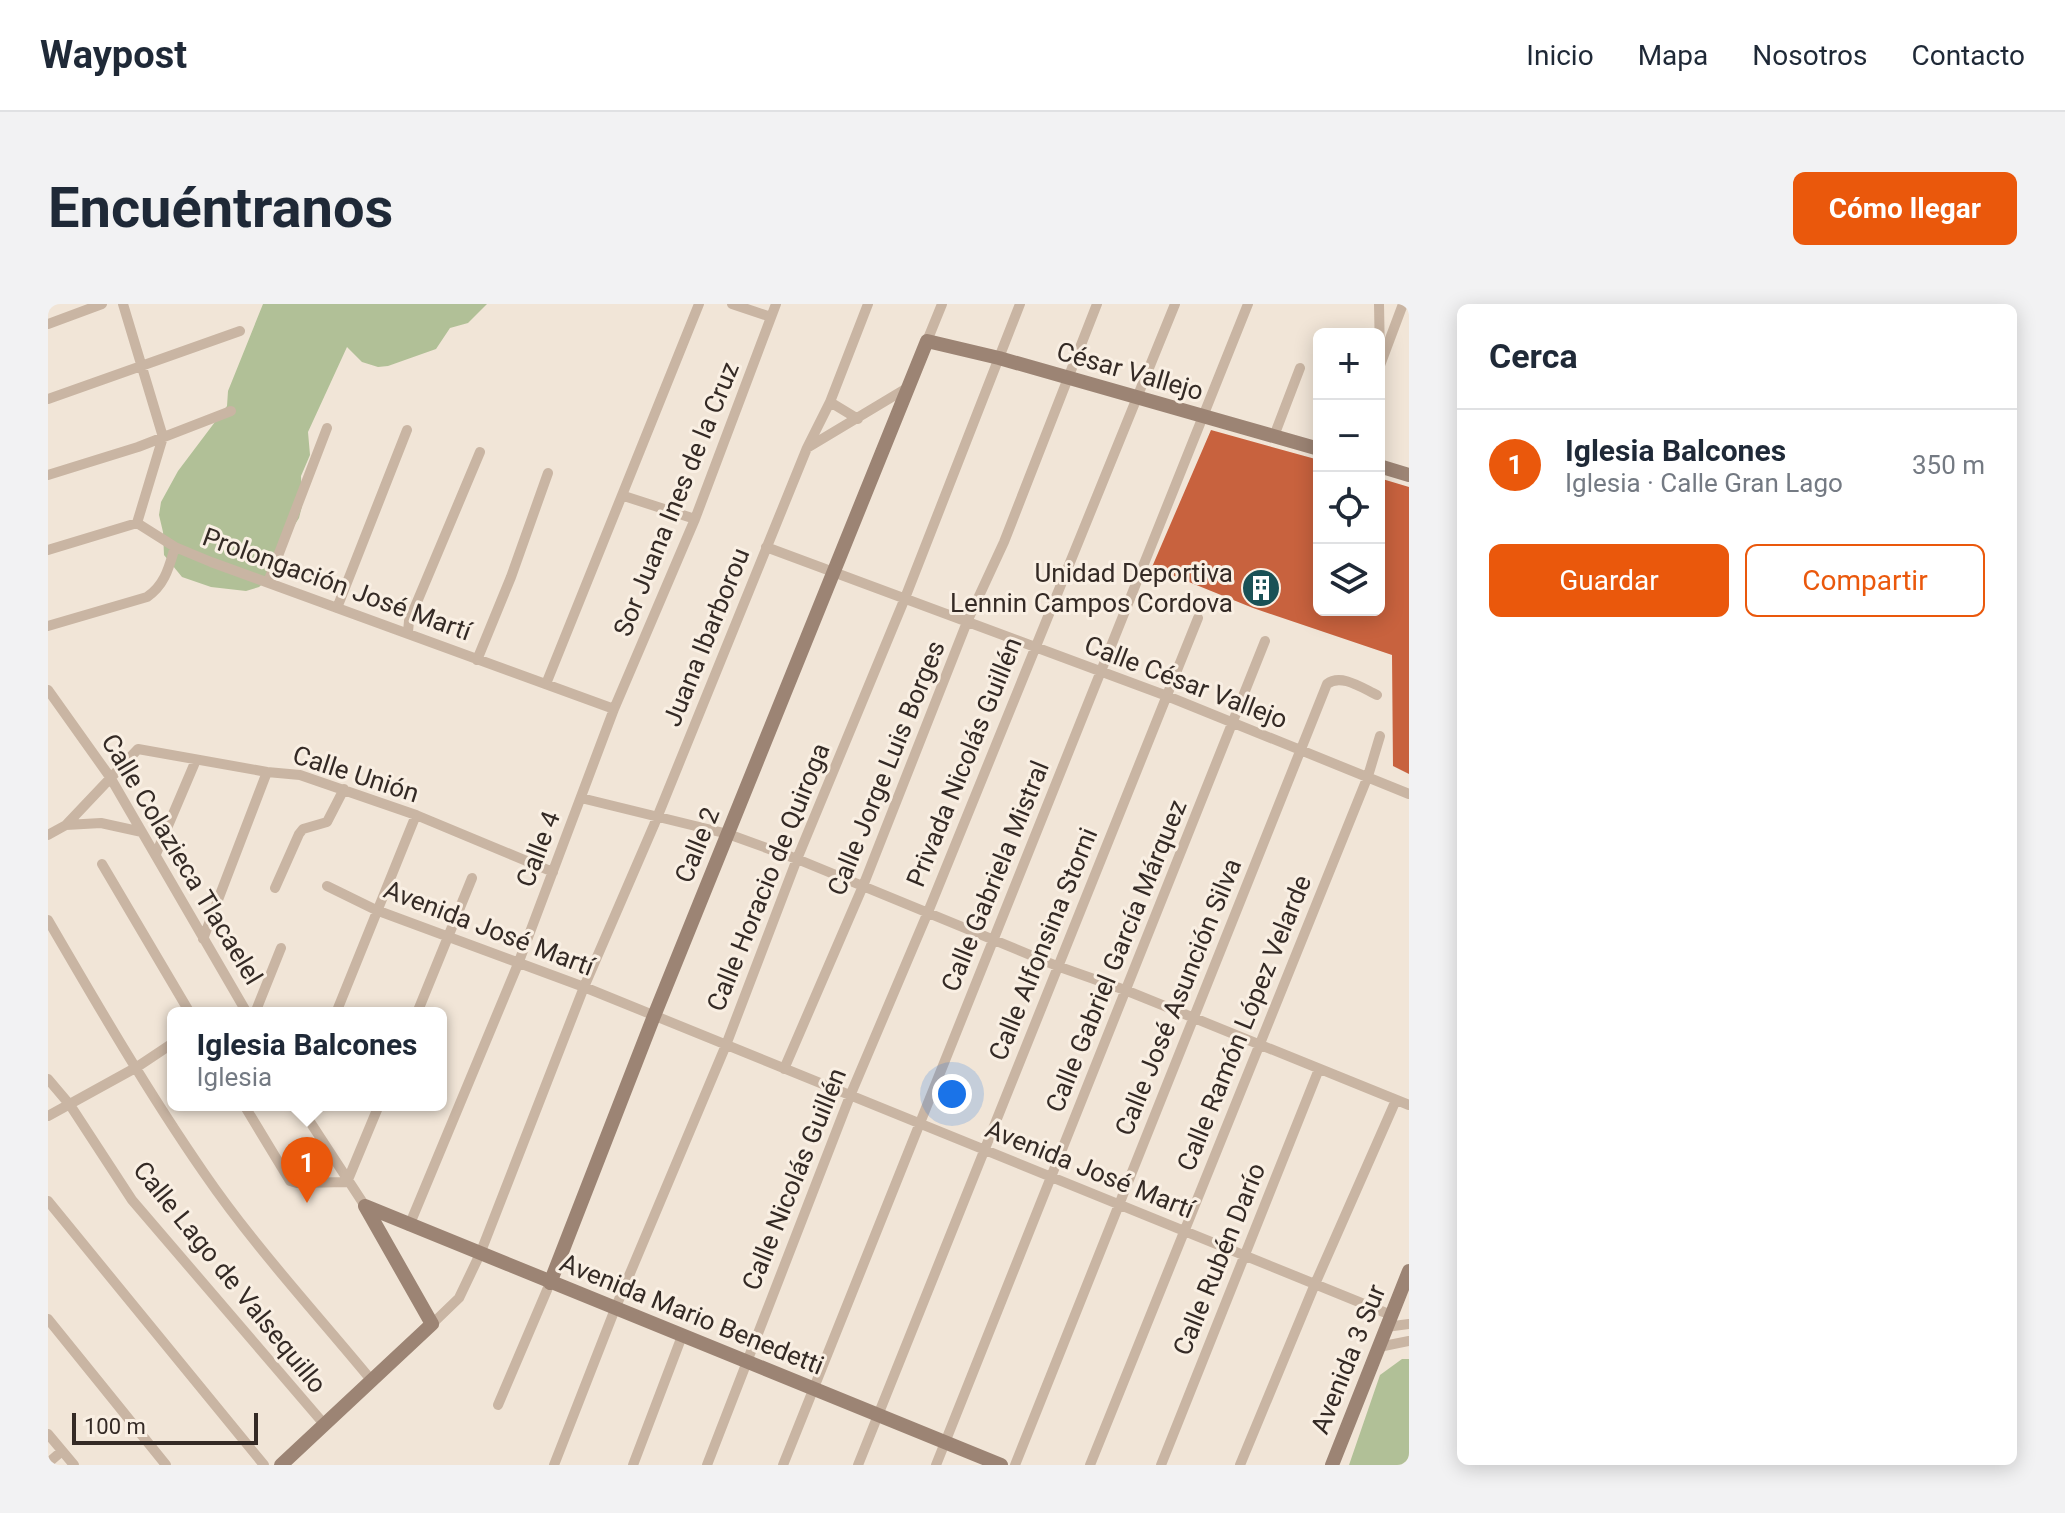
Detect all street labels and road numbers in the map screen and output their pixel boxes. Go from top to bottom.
street label: César Vallejo [1053,336,1207,406]
street label: Sor Juana Ines de la Cruz [607,357,745,641]
street label: Prolongación José Martí [199,521,477,647]
street label: Juana Ibarborou [657,544,755,730]
street label: Calle César Vallejo [1080,629,1292,735]
street label: Privada Nicolás Guillén [900,633,1028,891]
street label: Calle Jorge Luis Borges [821,636,951,900]
street label: Calle Colazieca Tlacaelel [95,728,269,990]
street label: Calle Horacio de Quiroga [700,739,836,1015]
street label: Calle Unión [289,740,423,808]
street label: Calle Gabriela Mistral [935,756,1055,996]
street label: Calle Gabriel García Márquez [1039,795,1193,1117]
street label: Calle 2 [668,803,726,887]
street label: Calle 4 [510,807,566,891]
street label: Calle Alfonsina Storni [983,823,1103,1065]
street label: Calle José Asunción Silva [1109,854,1247,1140]
street label: Calle Ramón López Velarde [1171,871,1317,1175]
street label: Avenida José Martí [380,874,600,982]
street label: Calle Nicolás Guillén [736,1064,852,1294]
street label: Avenida José Martí [981,1113,1200,1225]
street label: Calle Lago de Valsequillo [127,1155,333,1399]
street label: Calle Rubén Darío [1167,1158,1271,1360]
street label: Avenida Mario Benedetti [556,1247,828,1381]
street label: Avenida 3 Sur [1304,1280,1392,1438]

